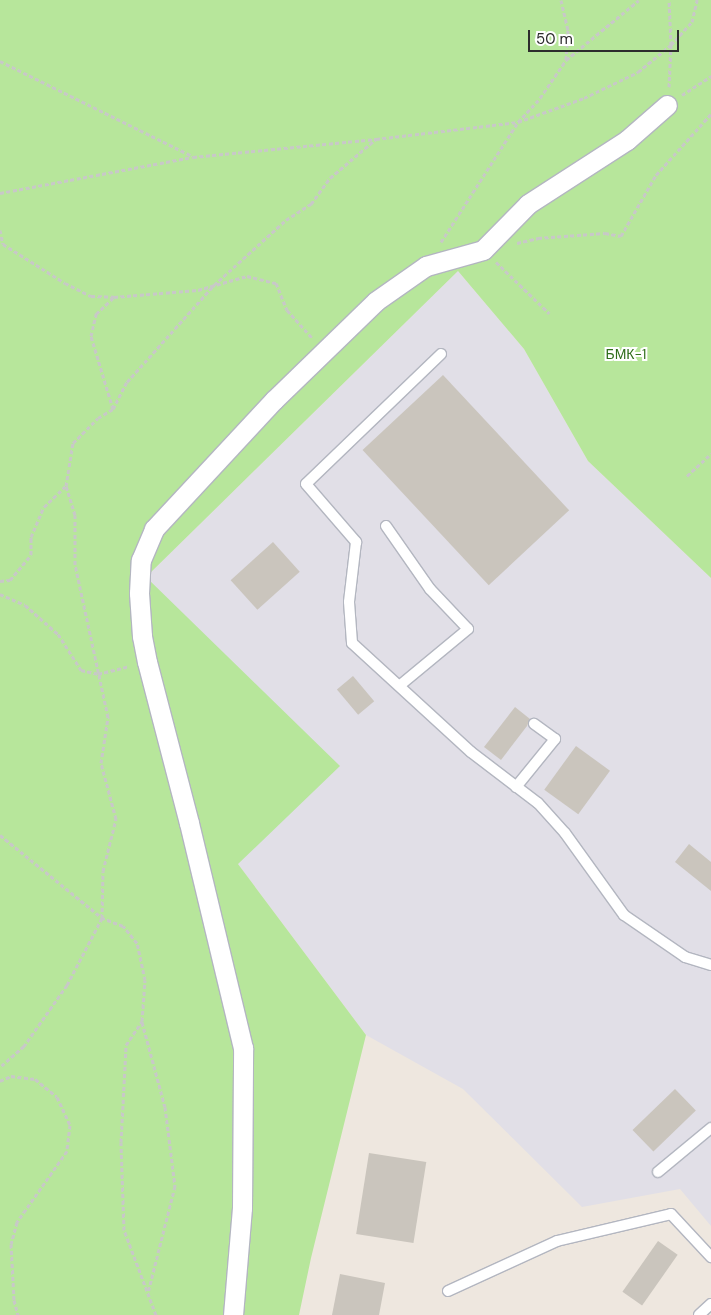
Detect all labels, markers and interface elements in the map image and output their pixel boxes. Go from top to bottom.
scale bar [531,20,682,52]
text: 50 m [536,29,573,49]
park label: БМК-1 [606,346,646,362]

